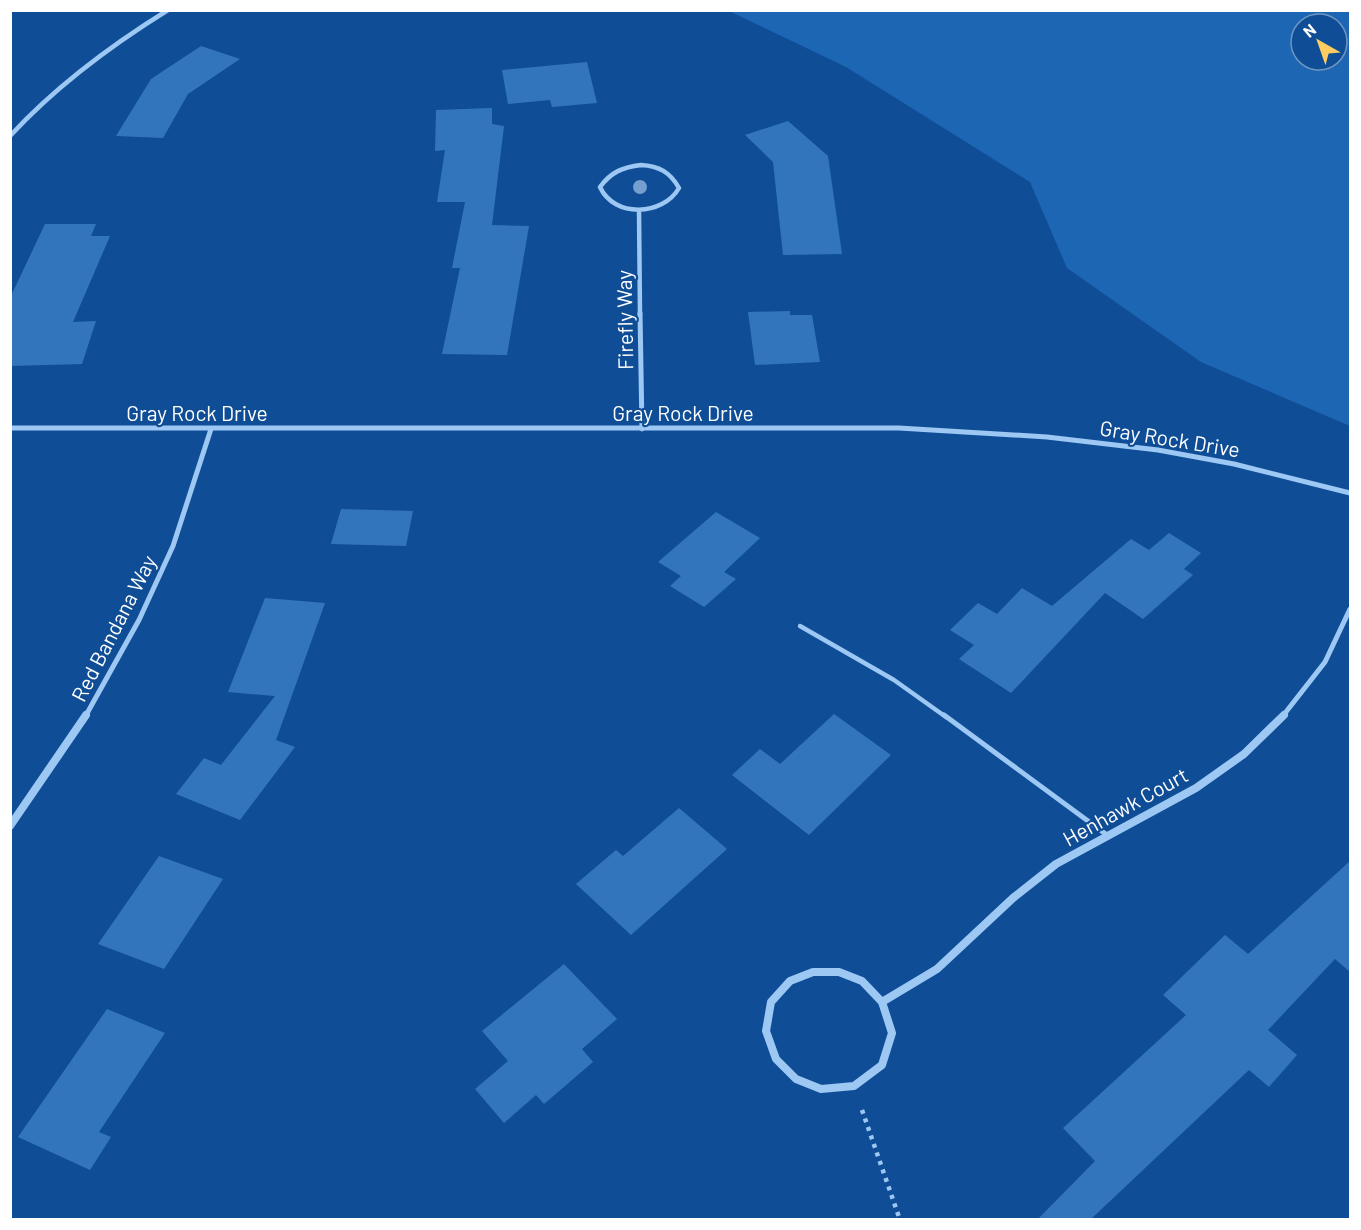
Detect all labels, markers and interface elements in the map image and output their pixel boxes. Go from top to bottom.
north arrow [1289,12,1349,72]
text: N [1299,19,1319,41]
street label: Firefly Way [611,270,637,370]
street label: Gray Rock Drive [126,400,268,425]
street label: Gray Rock Drive [612,400,754,425]
street label: Gray Rock Drive [1098,415,1242,461]
street label: Red Bandana Way [65,550,161,705]
street label: Henhawk Court [1058,761,1192,851]

